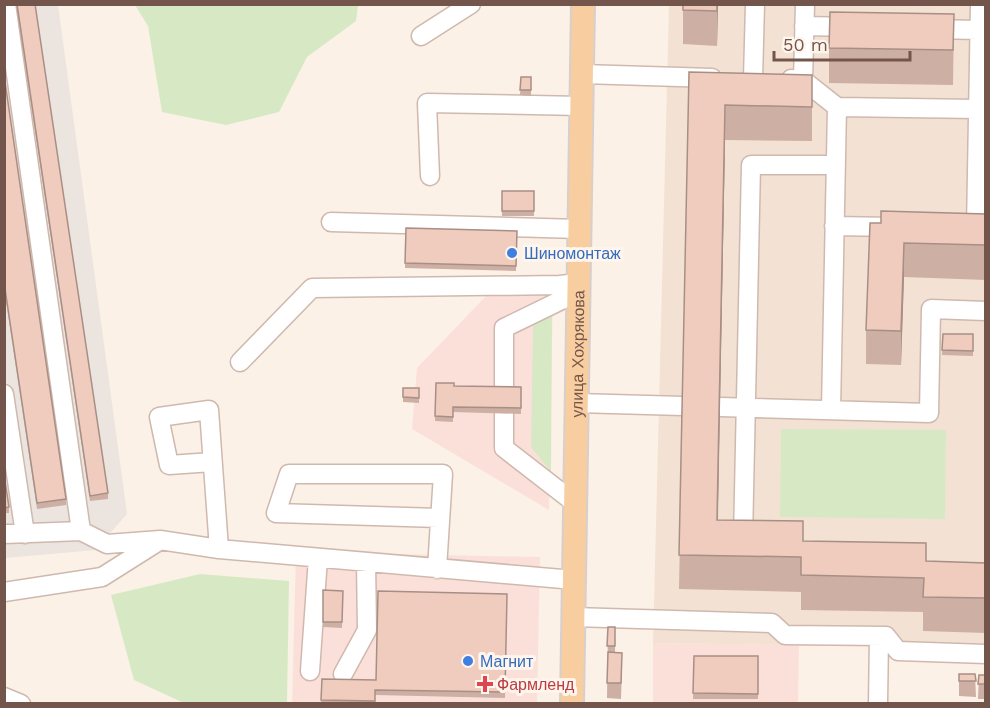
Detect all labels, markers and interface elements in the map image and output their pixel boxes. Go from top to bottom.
scale bar [774,24,910,62]
text: 50 m [783,34,828,55]
place label: Шиномонтаж [524,244,621,263]
marker: Шиномонтаж [505,246,519,260]
street label: улица Хохрякова [567,290,589,418]
place label: Магнит [480,652,534,671]
marker: Магнит [461,654,475,668]
place label: Фармленд [497,675,575,694]
marker: Фармленд [478,677,492,691]

